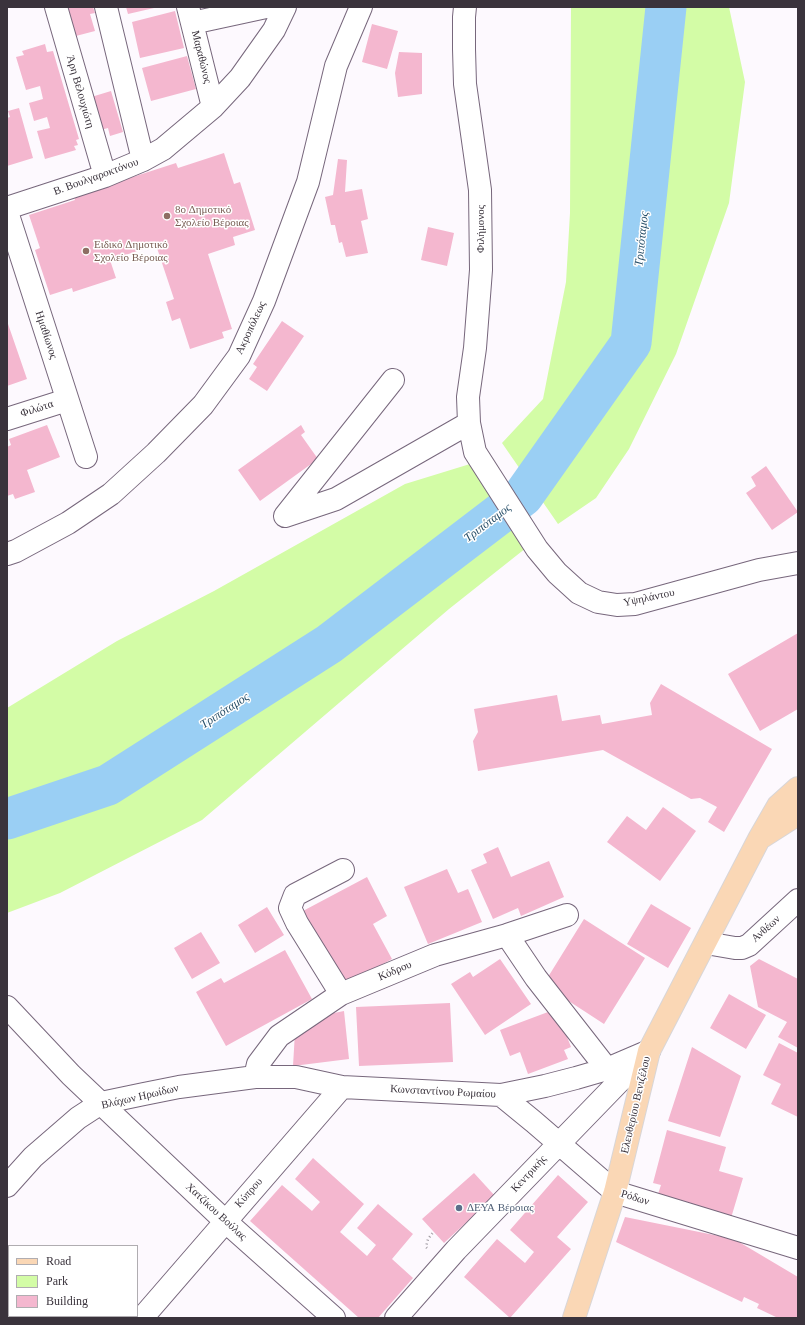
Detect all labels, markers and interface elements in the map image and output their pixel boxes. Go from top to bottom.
street label: Μαραθώνος [188,29,214,85]
street label: Άρη Βελουχιώτη [63,54,97,130]
street label: Β. Βουλγαροκτόνου [52,156,140,198]
place label: 8ο Δημοτικό Σχολείο Βέροιας [175,203,249,229]
street label: Φιλήμονος [474,205,488,253]
marker: 8ο Δημοτικό Σχολείο Βέροιας [162,211,172,221]
water label: Τριπόταμος [632,211,652,267]
place label: Ειδικό Δημοτικό Σχολείο Βέροιας [94,238,168,264]
marker: Ειδικό Δημοτικό Σχολείο Βέροιας [81,246,91,256]
street label: Ακροπόλεως [233,299,269,357]
street label: Ημαθίωνος [32,309,60,361]
street label: Φιλώτα [19,398,55,420]
water label: Τριπόταμος [462,501,514,545]
street label: Υψηλάντου [622,586,676,610]
water label: Τριπόταμος [198,690,252,732]
street label: Ανθέων [749,913,783,945]
street label: Κόδρου [376,958,414,984]
street label: Ελευθερίου Βενιζέλου [618,1055,654,1155]
street label: Βλάχων Ηρωίδων [100,1082,180,1112]
street label: Κωνσταντίνου Ρωμαίου [390,1083,496,1101]
street label: Κεντρικής [508,1153,550,1195]
street label: Κύπρου [232,1175,266,1211]
street label: Χατζίκου Βούλας [183,1180,249,1244]
street label: Ρόδων [619,1187,651,1209]
place label: ΔΕΥΑ Βέροιας [467,1201,534,1215]
marker: ΔΕΥΑ Βέροιας [454,1203,464,1213]
legend [8,1245,138,1317]
text: Road [46,1254,71,1268]
text: Park [46,1274,68,1288]
text: Building [46,1294,88,1308]

